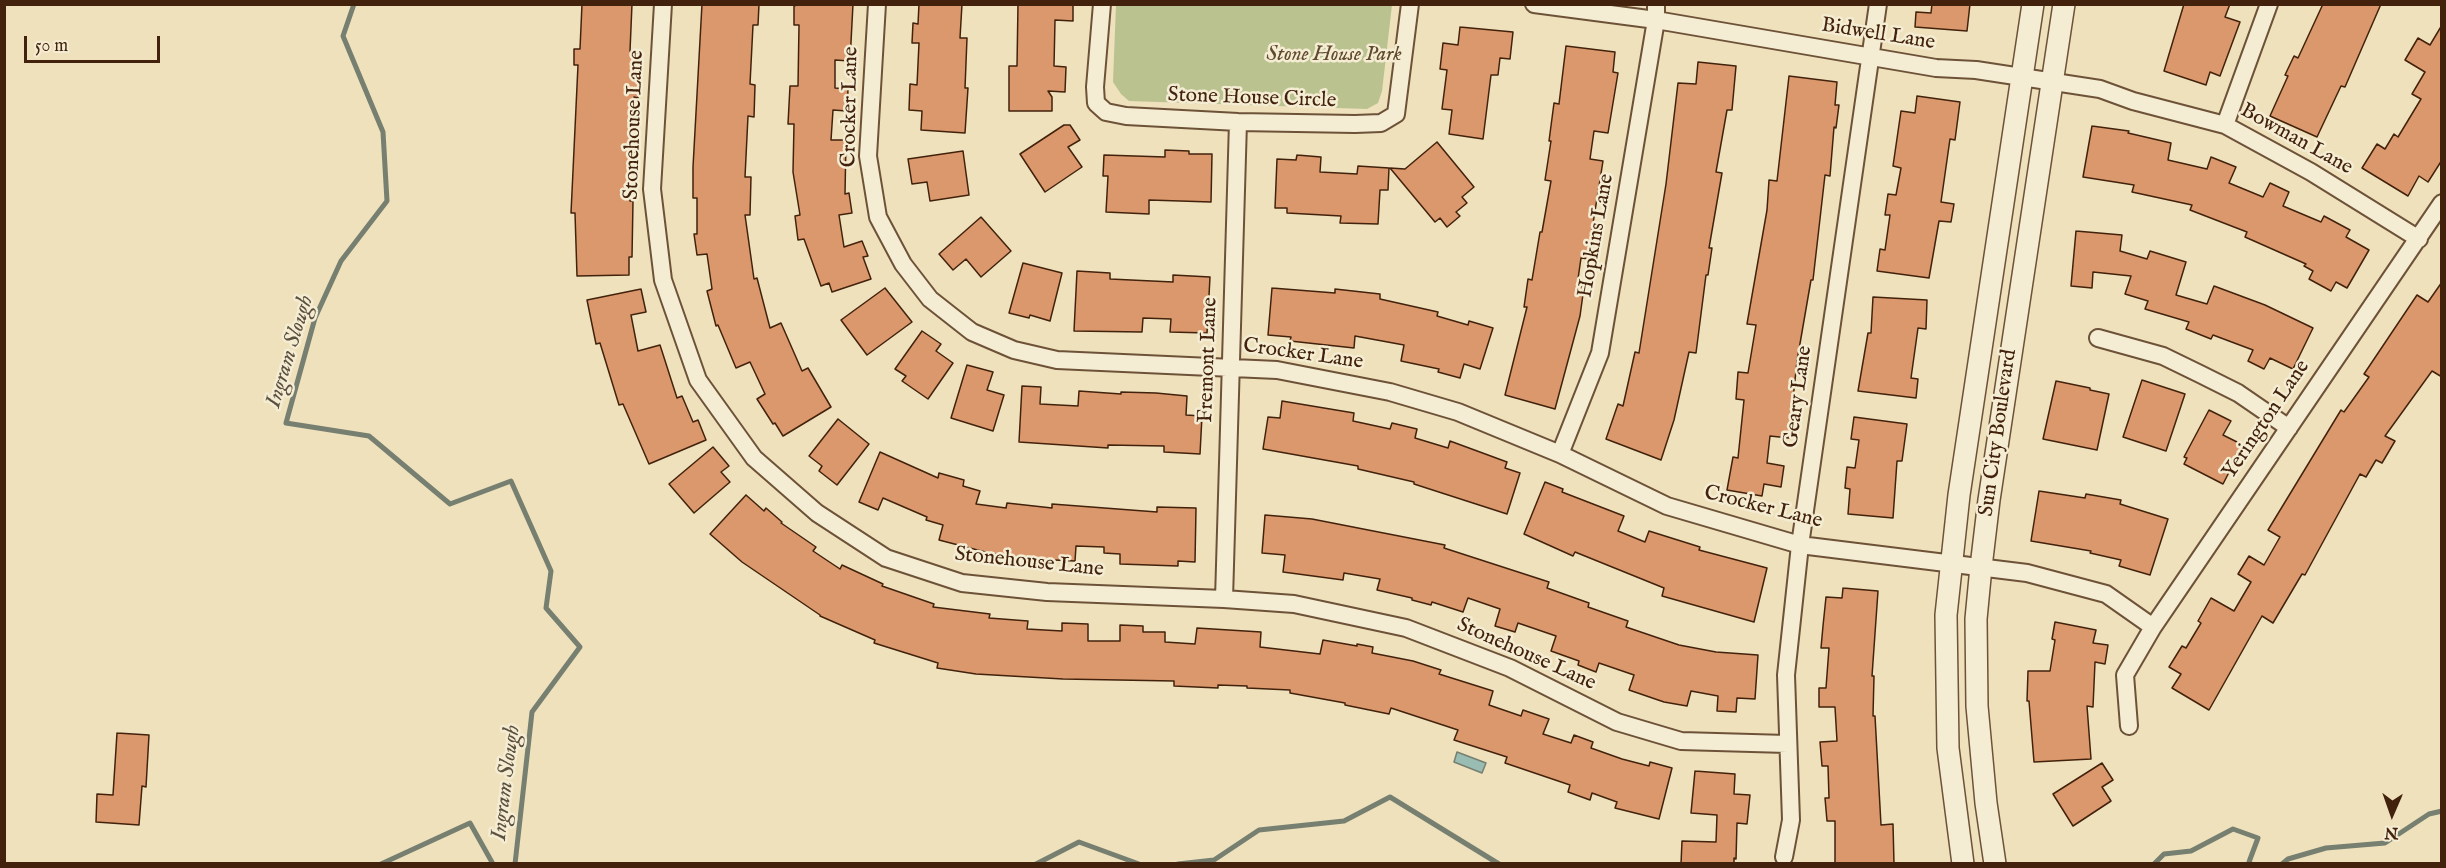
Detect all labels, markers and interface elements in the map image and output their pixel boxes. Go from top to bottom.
street label: Bidwell Lane [1819,14,1937,56]
scale bar [27,24,164,62]
text: 50 m [35,35,68,58]
park label: Stone House Park [1266,43,1402,69]
street label: Crocker Lane [837,46,865,168]
street label: Stonehouse Lane [620,50,650,200]
street label: Stone House Circle [1167,83,1337,115]
street label: Bowman Lane [2235,99,2357,181]
street label: Hopkins Lane [1574,172,1620,300]
water label: Ingram Slough [261,293,321,411]
street label: Fremont Lane [1194,297,1224,423]
street label: Crocker Lane [1241,334,1365,376]
street label: Geary Lane [1779,344,1819,450]
street label: Sun City Boulevard [1975,348,2023,518]
street label: Yerington Lane [2218,356,2316,484]
street label: Crocker Lane [1701,481,1825,535]
street label: Stonehouse Lane [953,543,1105,583]
street label: Stonehouse Lane [1453,613,1599,697]
water label: Ingram Slough [487,724,527,842]
north arrow [2362,784,2422,844]
text: N [2384,822,2399,842]

